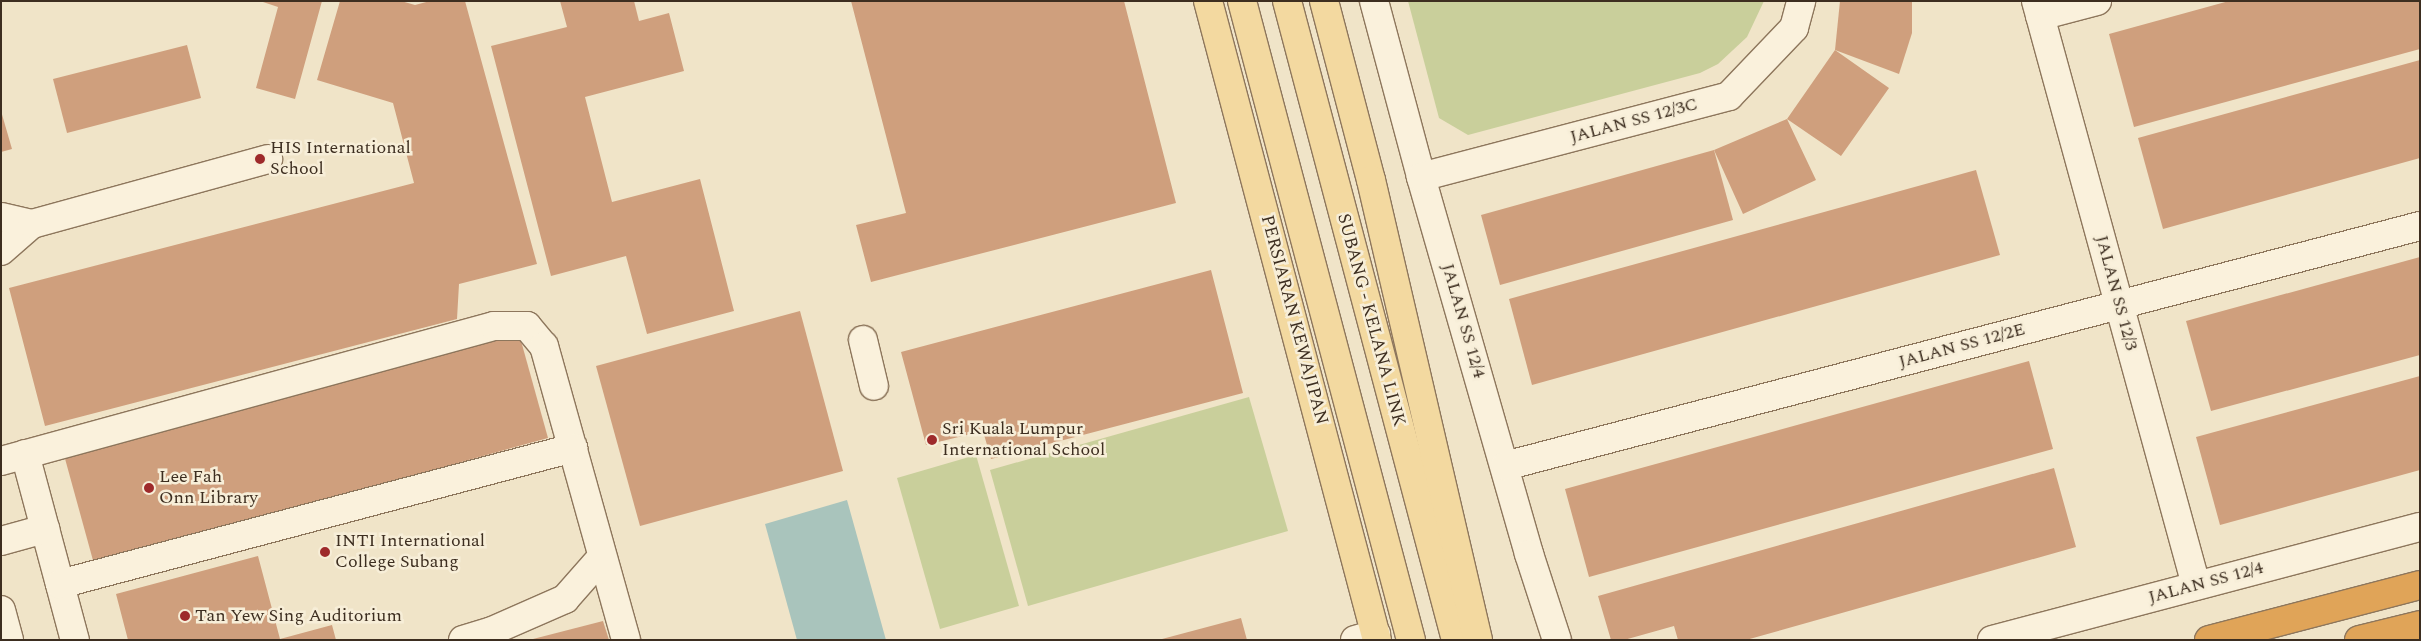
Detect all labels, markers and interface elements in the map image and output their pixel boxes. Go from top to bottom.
street label: JALAN SS 12/3C [1568,94,1700,148]
place label: HIS International School [270,138,411,180]
marker: HIS International School [254,153,266,165]
street label: SUBANG - KELANA LINK [1332,211,1410,429]
street label: PERSIARAN KEWAJIPAN [1256,213,1332,427]
street label: JALAN SS 12/3 [2090,233,2142,353]
street label: JALAN SS 12/4 [1436,261,1490,381]
street label: JALAN SS 12/2E [1896,319,2028,373]
place label: Sri Kuala Lumpur International School [942,419,1105,462]
marker: Sri Kuala Lumpur International School [926,434,938,446]
place label: Lee Fah Onn Library [159,467,258,509]
marker: Lee Fah Onn Library [143,482,155,494]
place label: INTI International College Subang [335,531,485,574]
marker: INTI International College Subang [319,546,331,558]
street label: JALAN SS 12/4 [2146,557,2266,609]
place label: Tan Yew Sing Auditorium [195,605,402,627]
marker: Tan Yew Sing Auditorium [179,610,191,622]

